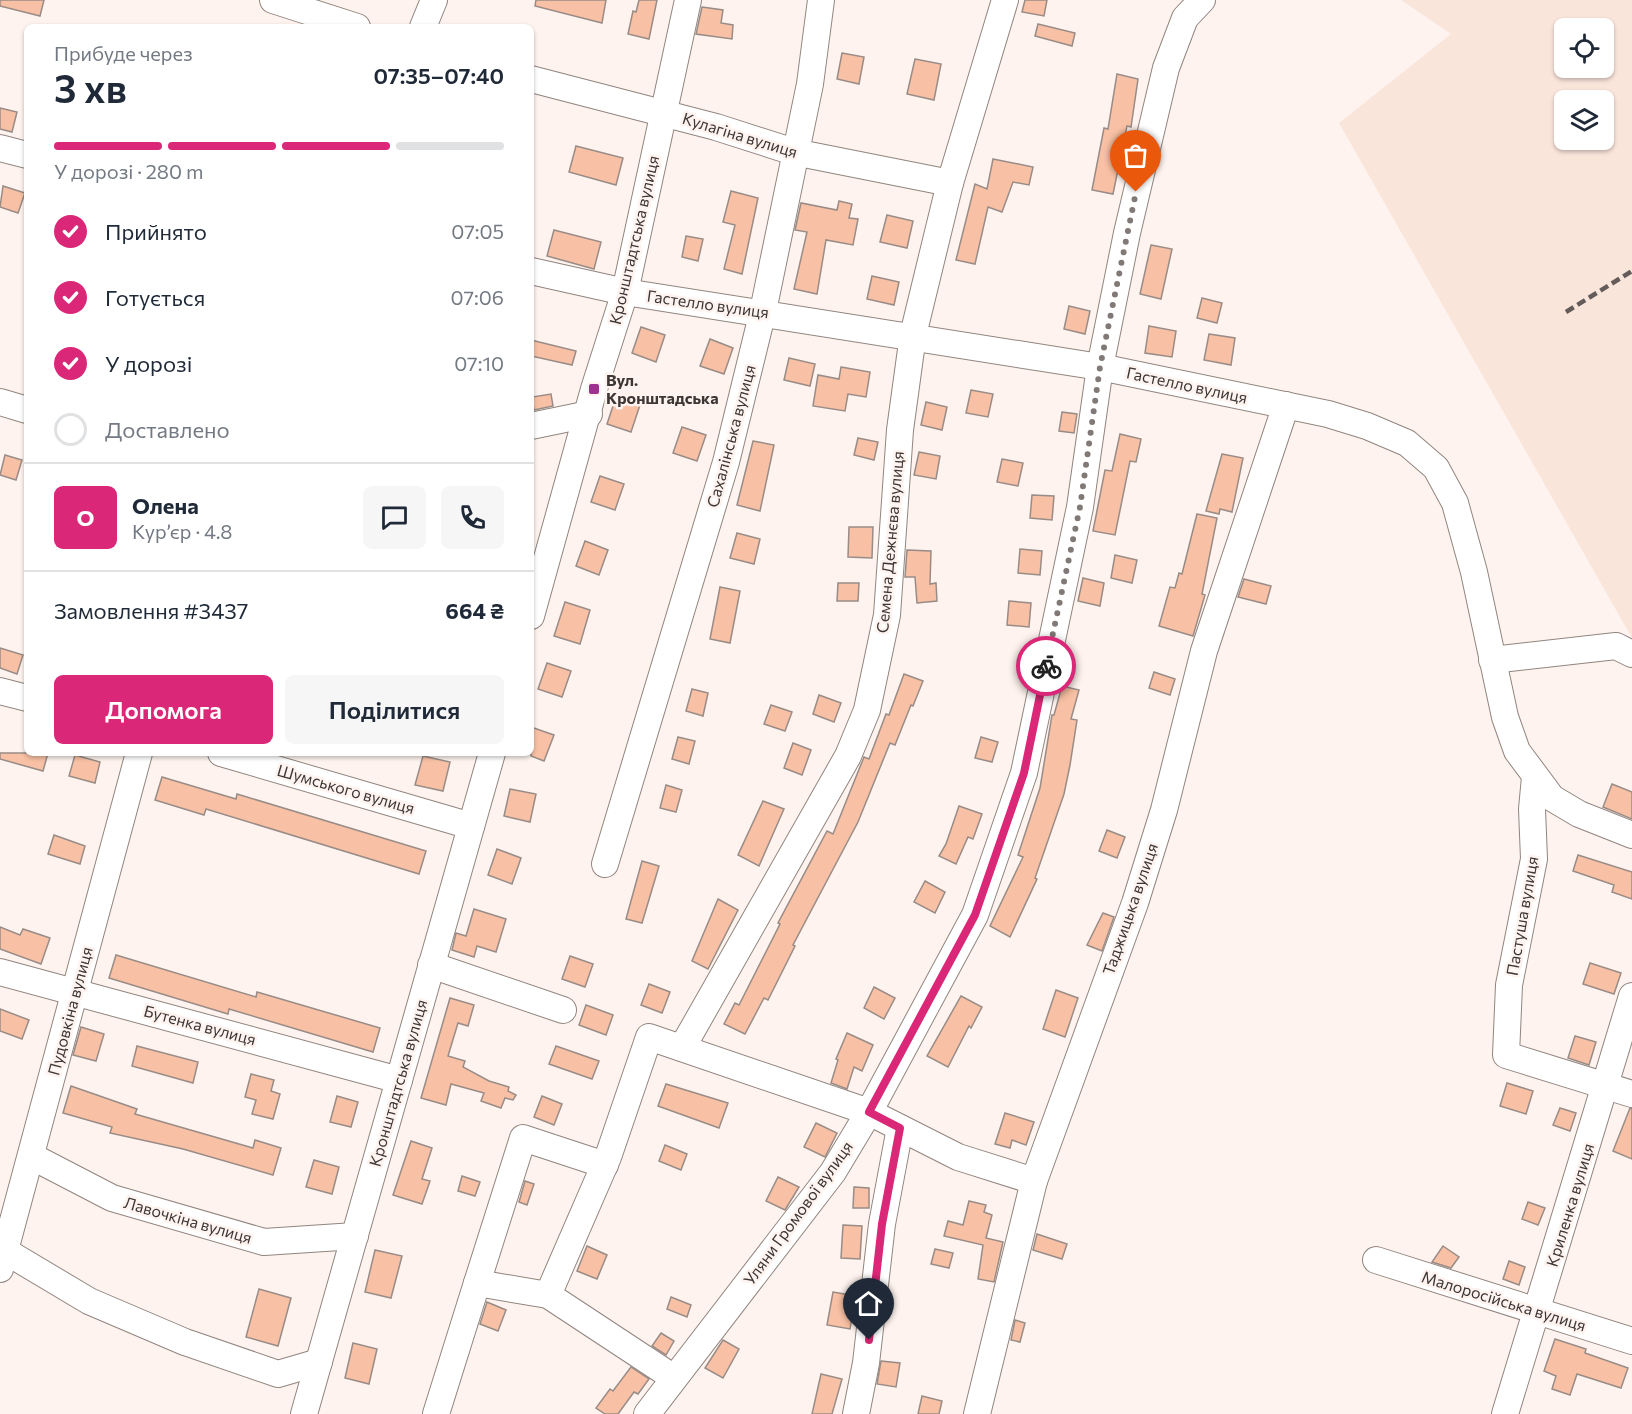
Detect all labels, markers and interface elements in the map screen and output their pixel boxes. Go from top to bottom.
map controls [1554,18,1614,150]
button: locate [1554,18,1614,78]
text: Прибуде через [54,41,193,65]
text: 07:35–07:40 [373,62,504,89]
text: 3 хв [54,63,127,111]
button: layers [1554,90,1614,150]
street label: Кулагіна вулиця [680,108,800,161]
pin [1110,130,1161,192]
icon: bag [1119,139,1152,172]
street label: Кронштадтська вулиця [605,153,662,326]
text: У дорозі · 280 m [54,159,203,183]
icon: check [54,215,87,248]
text: Прийнято [105,218,207,245]
text: 07:05 [451,219,504,243]
icon: check [54,281,87,314]
text: Готується [105,284,205,311]
text: 07:06 [451,285,504,309]
street label: Гастелло вулиця [646,286,770,321]
icon: check [54,347,87,380]
text: У дорозі [105,350,192,377]
text: 07:10 [454,351,504,375]
street label: Сахалінська вулиця [702,362,759,509]
street label: Гастелло вулиця [1125,362,1249,407]
place label: Вул. Кронштадська [606,370,719,407]
marker: Вул. Кронштадська [587,382,601,396]
text: Доставлено [105,416,230,443]
street label: Семена Дежнєва вулиця [872,450,907,634]
button: chat [363,486,426,549]
button: phone [441,486,504,549]
text: Олена [132,492,199,519]
text: О [77,504,94,531]
text: Кур’єр · 4.8 [132,519,232,543]
text: Замовлення #3437 [54,597,248,624]
text: 664 ₴ [445,597,504,624]
courier [1016,636,1076,696]
icon: bike [1030,650,1063,683]
button: Допомога [54,675,273,744]
button: Поділитися [285,675,504,744]
street label: Шумського вулиця [275,760,417,817]
street label: Таджицька вулиця [1098,840,1161,977]
street label: Пастуша вулиця [1502,855,1541,977]
street label: Пудовкіна вулиця [43,944,96,1077]
street label: Кронштадтська вулиця [365,997,430,1169]
street label: Бутенка вулиця [142,1000,258,1049]
street label: Уляни Громової вулиця [739,1137,856,1288]
street label: Криленка вулиця [1542,1141,1597,1269]
street label: Лавочкіна вулиця [122,1192,254,1247]
street label: Малоросійська вулиця [1420,1266,1589,1335]
pin [843,1278,894,1340]
icon: home [852,1287,885,1320]

